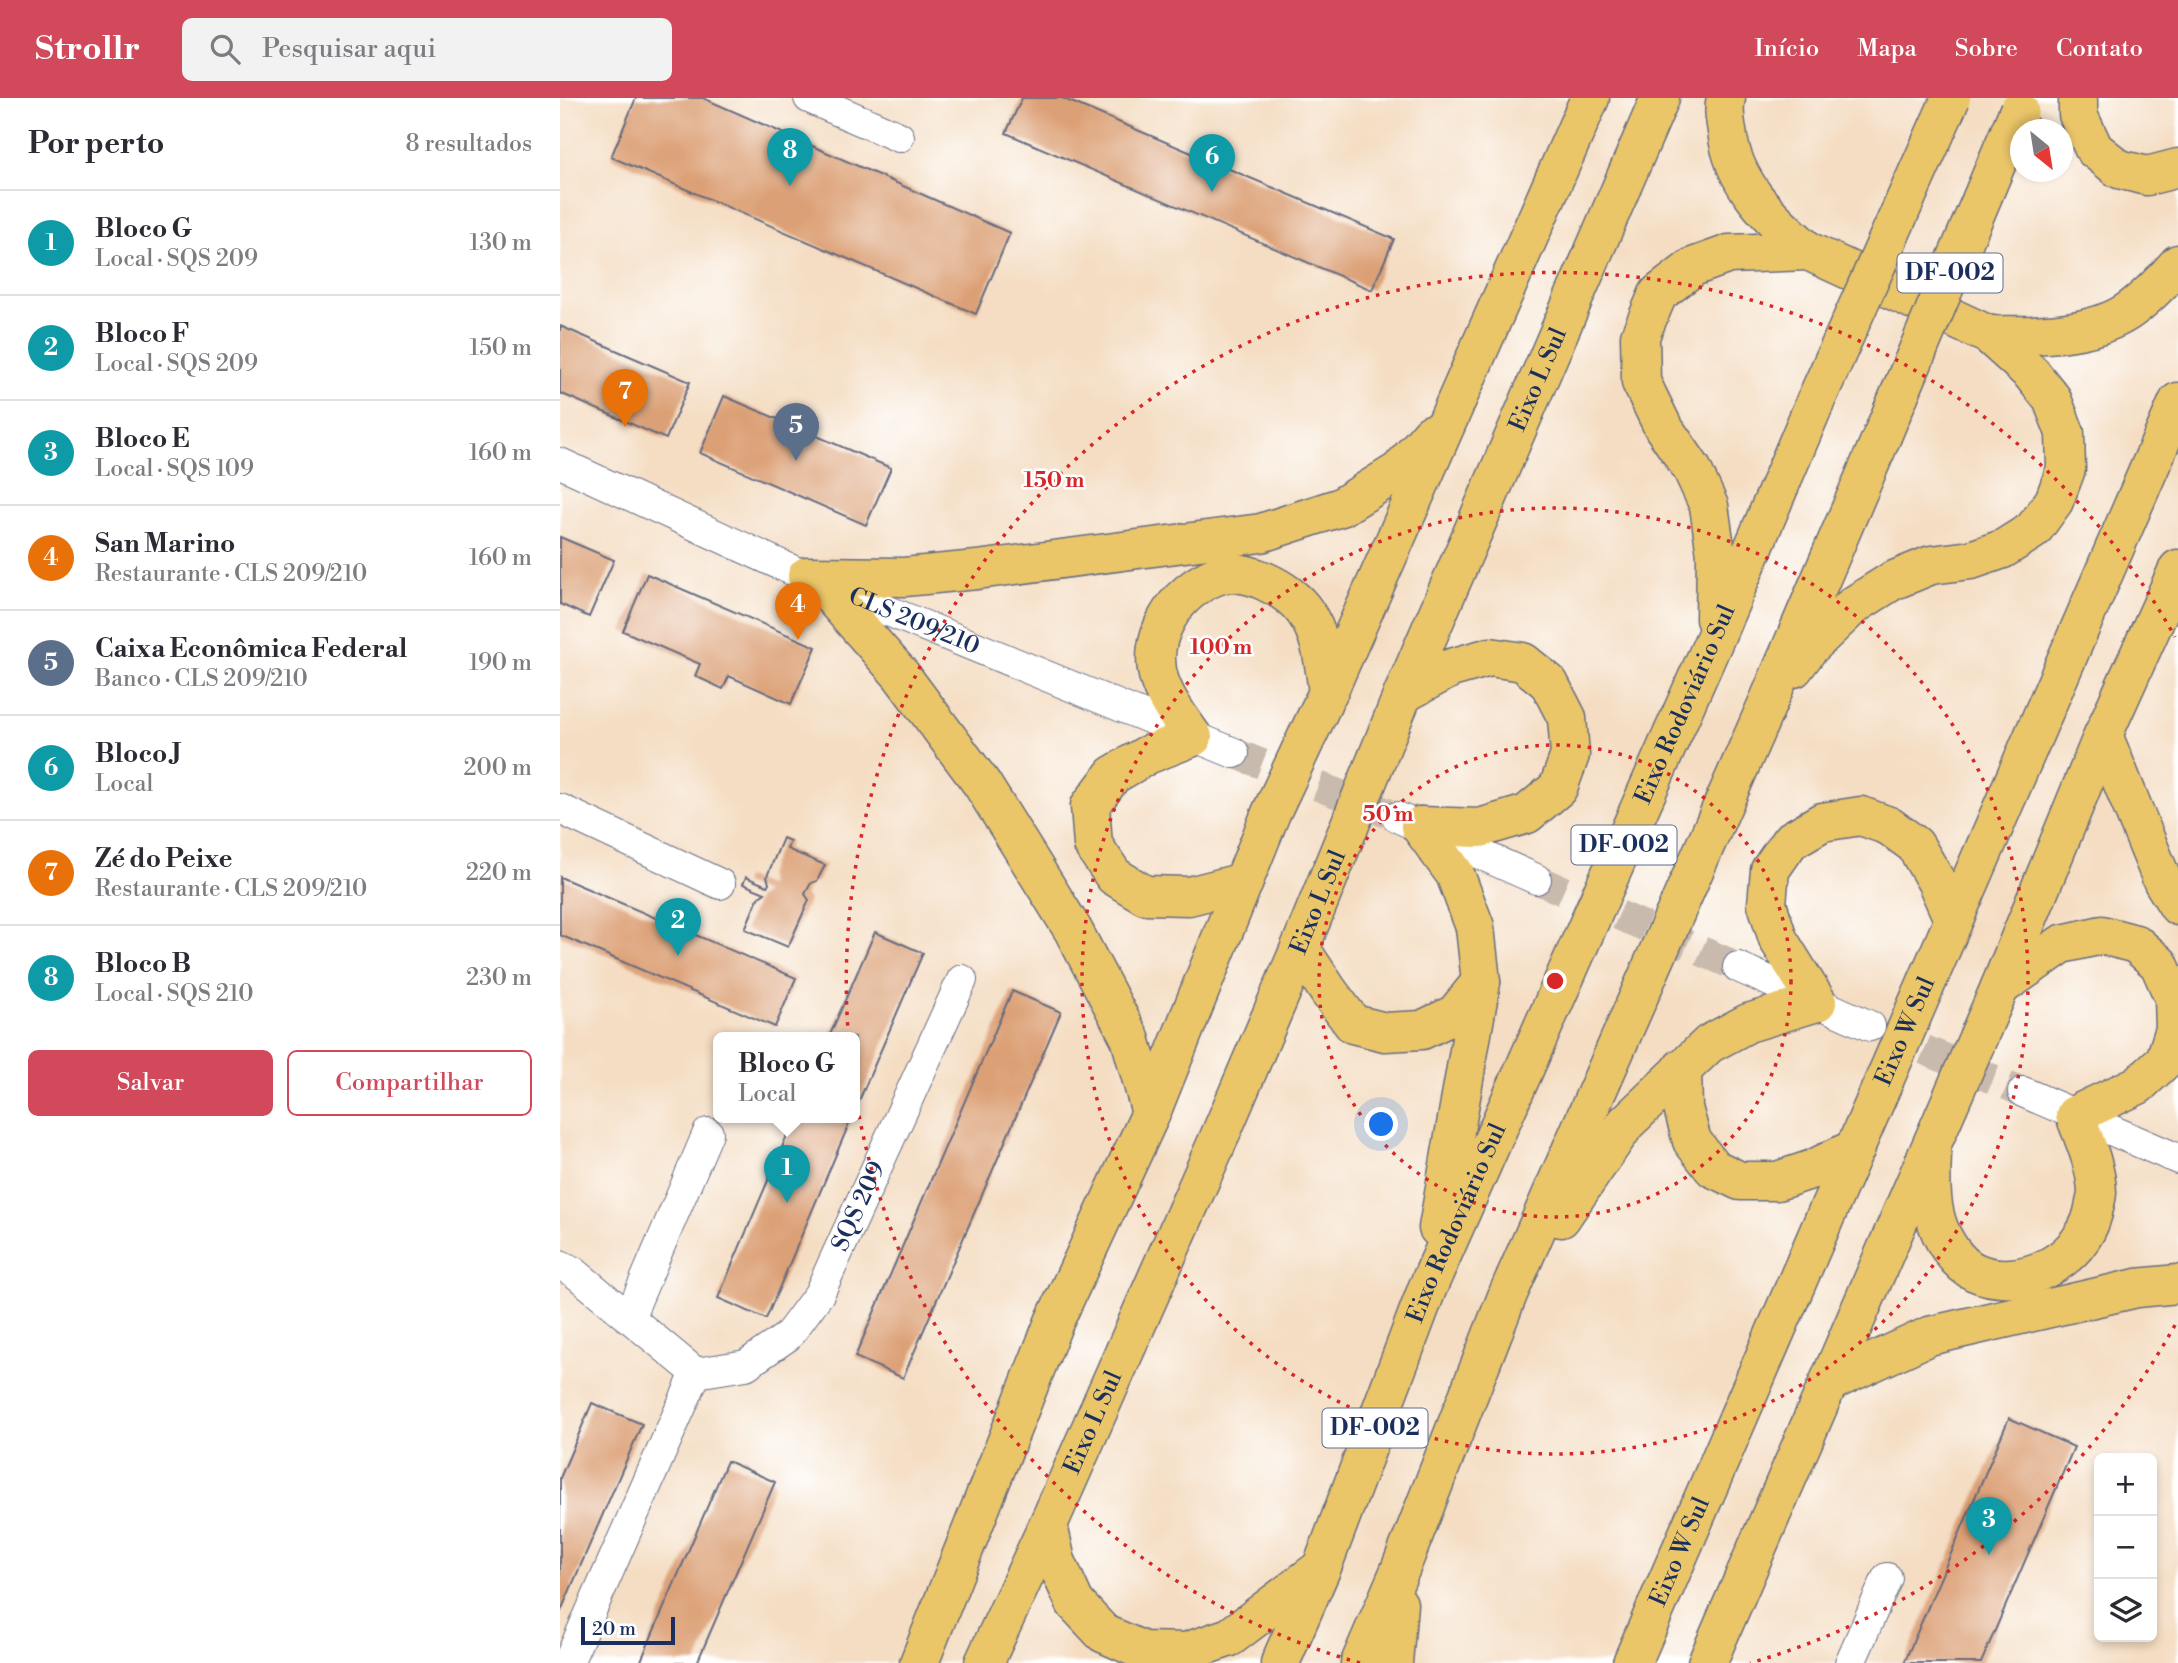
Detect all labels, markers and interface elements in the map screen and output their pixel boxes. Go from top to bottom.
search box [182,18,672,81]
text: Strollr [35,29,140,70]
icon: search [206,30,244,68]
text: Pesquisar aqui [262,33,436,65]
text: Início [1755,34,1819,64]
text: Mapa [1857,34,1917,64]
text: Sobre [1955,34,2018,64]
text: Contato [2056,34,2143,64]
north arrow [2010,119,2073,182]
text: Por perto [28,125,164,163]
pin: 8 [767,128,813,186]
text: 8 resultados [406,130,532,158]
pin: 6 [1189,134,1235,192]
text: Bloco G [95,213,192,245]
text: 1 [45,229,57,257]
text: 130 m [469,229,532,257]
text: Local · SQS 209 [95,245,258,273]
road number: DF-002 [1898,254,2002,292]
text: Bloco F [95,318,190,350]
street label: Eixo L Sul [1503,323,1574,436]
text: 2 [44,334,58,362]
text: 150 m [469,334,532,362]
text: Local · SQS 209 [95,350,258,378]
pin: 7 [602,369,648,427]
pin: 5 [773,403,819,461]
text: Bloco E [95,423,189,455]
text: 3 [44,439,58,467]
text: 160 m [469,439,532,467]
text: Local · SQS 109 [95,455,254,483]
text: 150 m [1024,468,1084,494]
text: San Marino [95,528,235,560]
text: 4 [43,544,59,572]
text: 160 m [469,544,532,572]
text: Restaurante · CLS 209/210 [95,560,367,588]
street label: CLS 209/210 [844,581,984,662]
pin: 4 [775,582,821,640]
street label: Eixo Rodoviário Sul [1628,600,1742,809]
text: Caixa Econômica Federal [95,633,407,665]
text: 100 m [1190,635,1252,661]
text: 5 [44,649,58,677]
text: 190 m [469,649,532,677]
text: Banco · CLS 209/210 [95,665,308,693]
text: Bloco J [95,738,181,770]
text: 6 [44,754,58,782]
text: 200 m [464,754,532,782]
text: Local [95,770,153,798]
text: 50 m [1363,802,1413,828]
road number: DF-002 [1572,825,1676,864]
text: Zé do Peixe [95,843,232,875]
street label: Eixo L Sul [1284,846,1353,959]
text: 7 [44,859,58,887]
text: 220 m [466,859,532,887]
text: Restaurante · CLS 209/210 [95,875,367,903]
pin: 2 [655,898,701,956]
text: Bloco B [95,948,191,980]
text: 8 [44,964,58,992]
text: 230 m [466,964,532,992]
centre of rings [1543,969,1567,993]
street label: Eixo W Sul [1869,973,1942,1091]
text: Local · SQS 210 [95,980,253,1008]
popup [713,1032,860,1123]
text: Bloco G [738,1048,835,1080]
button: Salvar [28,1050,273,1116]
button: Compartilhar [287,1050,532,1116]
text: Local [738,1080,796,1108]
your location [1364,1107,1398,1141]
street label: Eixo Rodoviário Sul [1400,1119,1513,1327]
pin: 1 [764,1145,810,1203]
street label: SQS 209 [825,1157,892,1256]
street label: Eixo L Sul [1057,1366,1129,1479]
road number: DF-002 [1322,1408,1428,1448]
map controls [2094,1453,2157,1642]
button: + [2094,1453,2157,1516]
street label: Eixo W Sul [1643,1493,1717,1611]
pin: 3 [1966,1497,2012,1555]
button: − [2094,1516,2157,1579]
button: layers [2094,1579,2157,1642]
scale bar [581,1614,676,1646]
text: 20 m [592,1617,636,1641]

